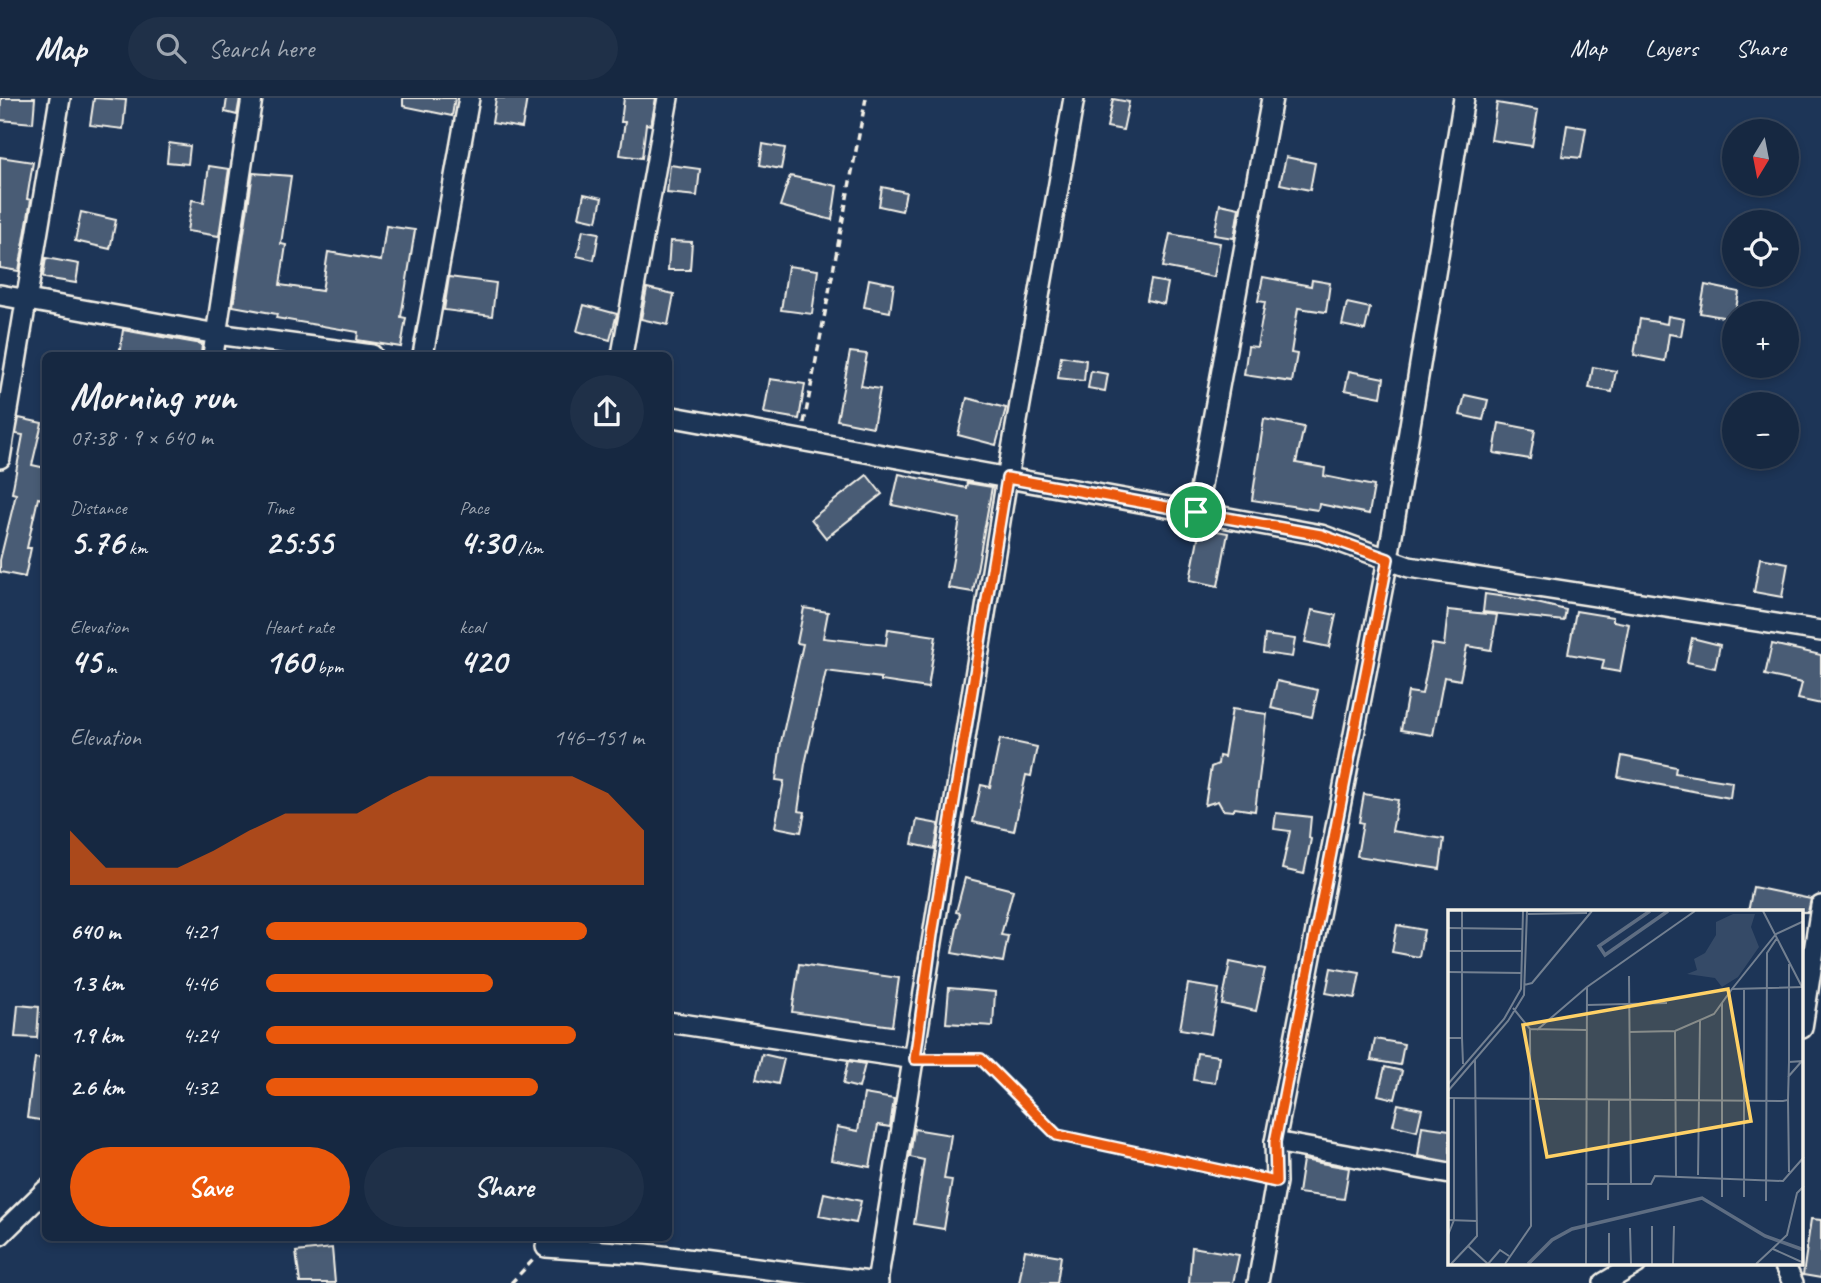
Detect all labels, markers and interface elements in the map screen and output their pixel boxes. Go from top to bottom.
search box [128,17,618,80]
text: Map [35,27,86,69]
icon: search [152,29,190,67]
text: Search here [208,32,314,65]
text: Map [1570,33,1607,63]
text: Layers [1645,33,1698,63]
text: Share [1736,33,1786,63]
north arrow [1722,119,1799,196]
map controls [1722,119,1799,469]
button: locate [1722,210,1799,287]
button: + [1722,301,1799,378]
text: Morning run [70,373,236,420]
button: share [570,375,644,449]
button: − [1722,392,1799,469]
text: 07:38 · 9 × 640 m [70,423,213,452]
pin [1166,482,1226,542]
icon: arrive [1177,493,1215,531]
text: Distance [70,496,127,520]
text: Time [265,496,294,520]
text: Pace [459,496,489,520]
text: 5.76 [70,520,124,565]
text: 25:55 [265,520,333,565]
text: 4:30 [459,520,514,565]
text: km [124,536,147,560]
text: /km [514,536,543,560]
text: Elevation [70,615,128,639]
text: Heart rate [265,615,334,639]
text: kcal [459,615,484,639]
text: 45 [70,639,101,684]
text: 160 [265,639,313,684]
text: 420 [459,639,507,684]
text: m [101,655,116,679]
text: bpm [313,655,343,679]
text: Elevation [70,723,141,752]
text: 146–151 m [553,723,644,752]
inset map [1448,910,1804,1266]
text: 640 m [70,917,120,946]
text: 4:21 [182,917,218,946]
text: 1.3 km [70,969,124,998]
text: 4:46 [182,969,218,998]
text: 1.9 km [70,1021,123,1050]
text: 4:24 [182,1021,218,1050]
text: 2.6 km [70,1073,124,1102]
text: 4:32 [182,1073,218,1102]
button: Save [70,1147,350,1227]
button: Share [364,1147,644,1227]

